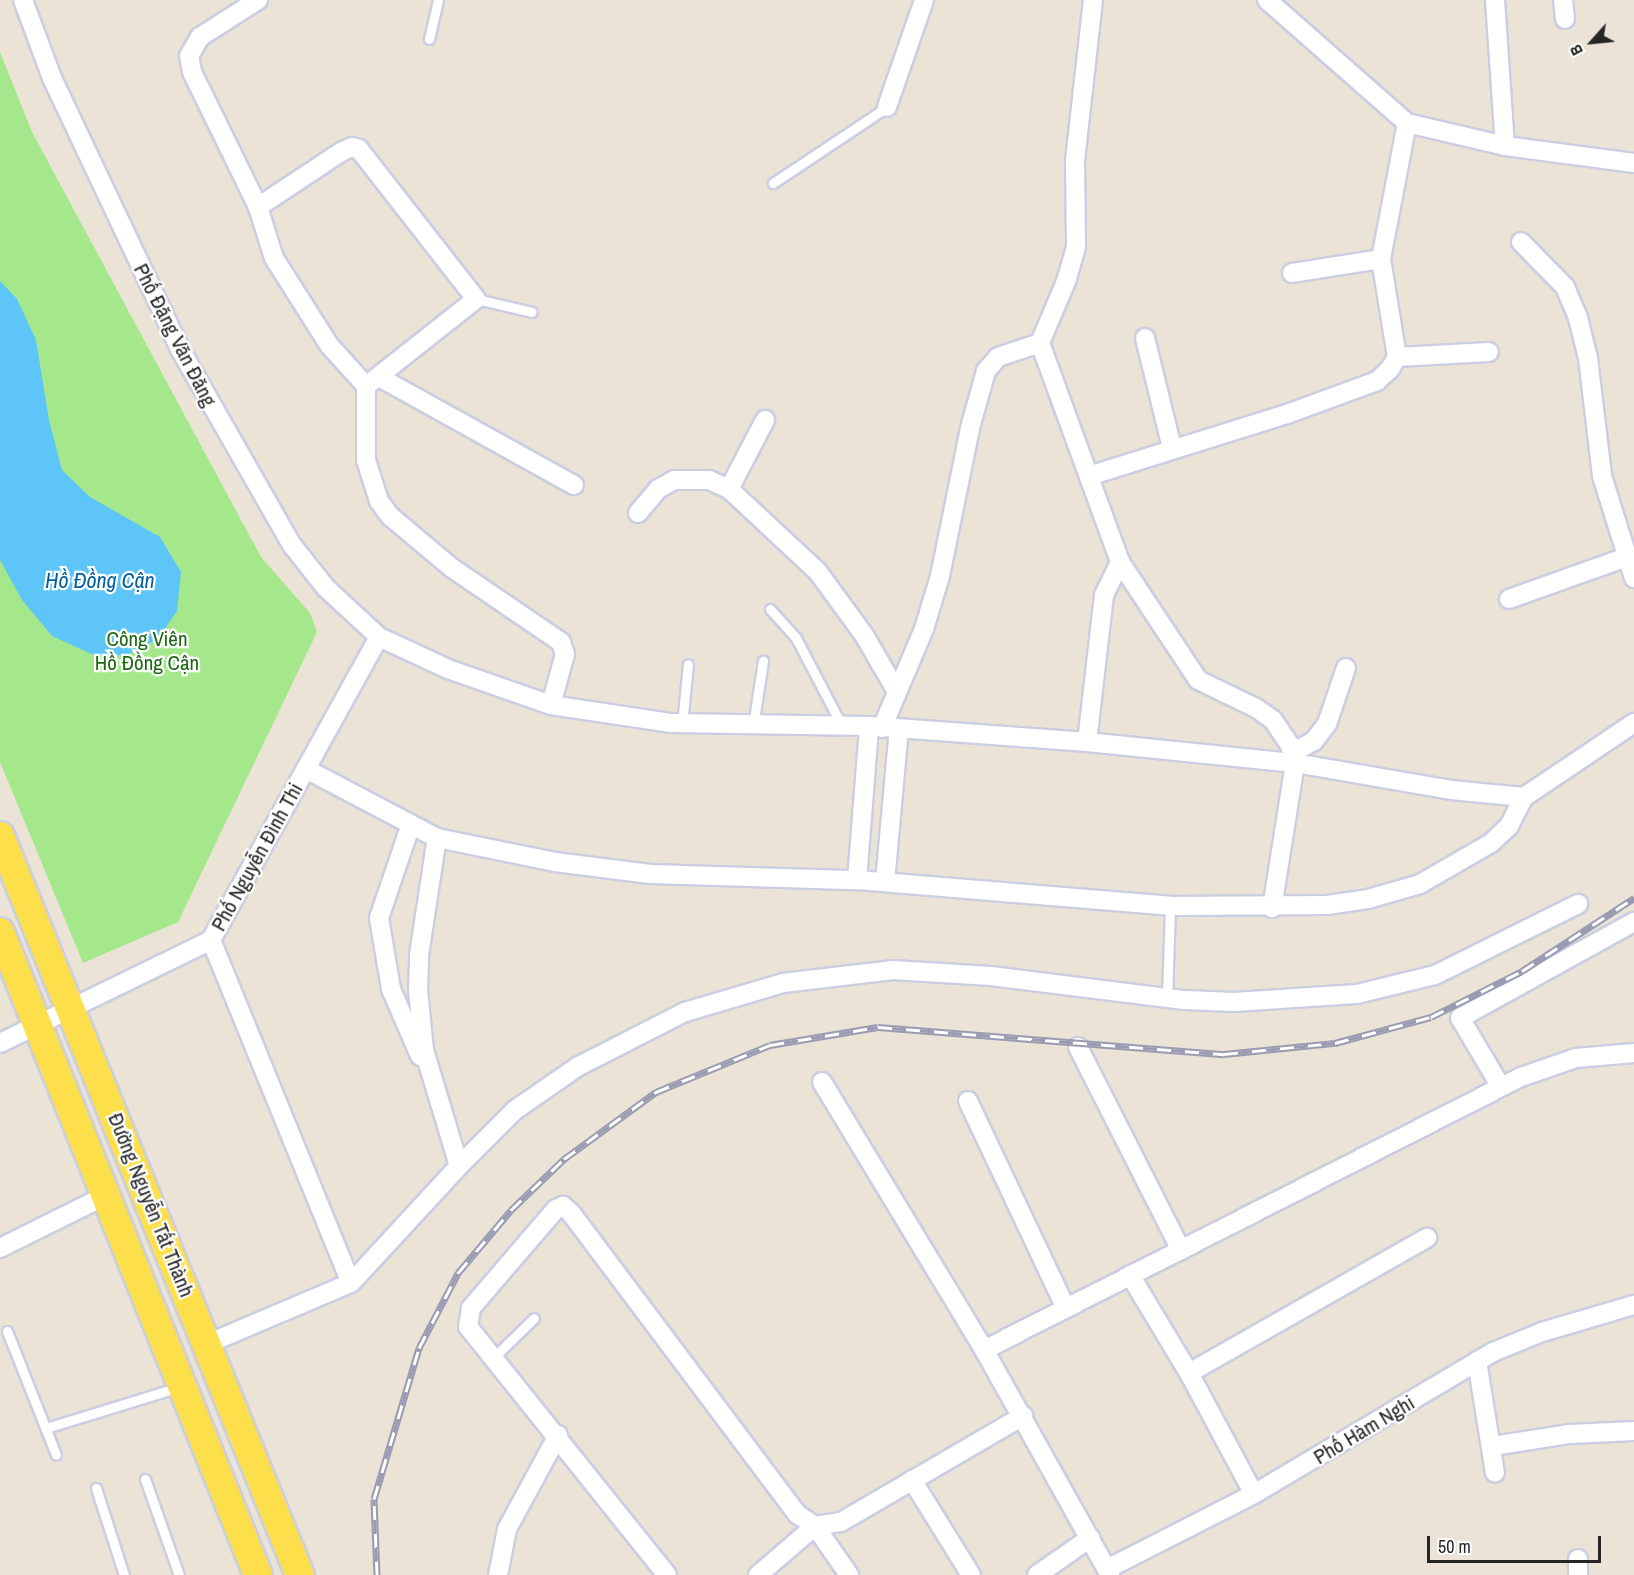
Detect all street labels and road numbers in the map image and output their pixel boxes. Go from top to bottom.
street label: Phố Đặng Văn Đăng [128,259,222,411]
street label: Phố Nguyễn Đình Thi [206,778,308,936]
street label: Đường Nguyễn Tất Thành [102,1109,200,1301]
street label: Phố Hàm Nghi [1309,1390,1419,1470]

